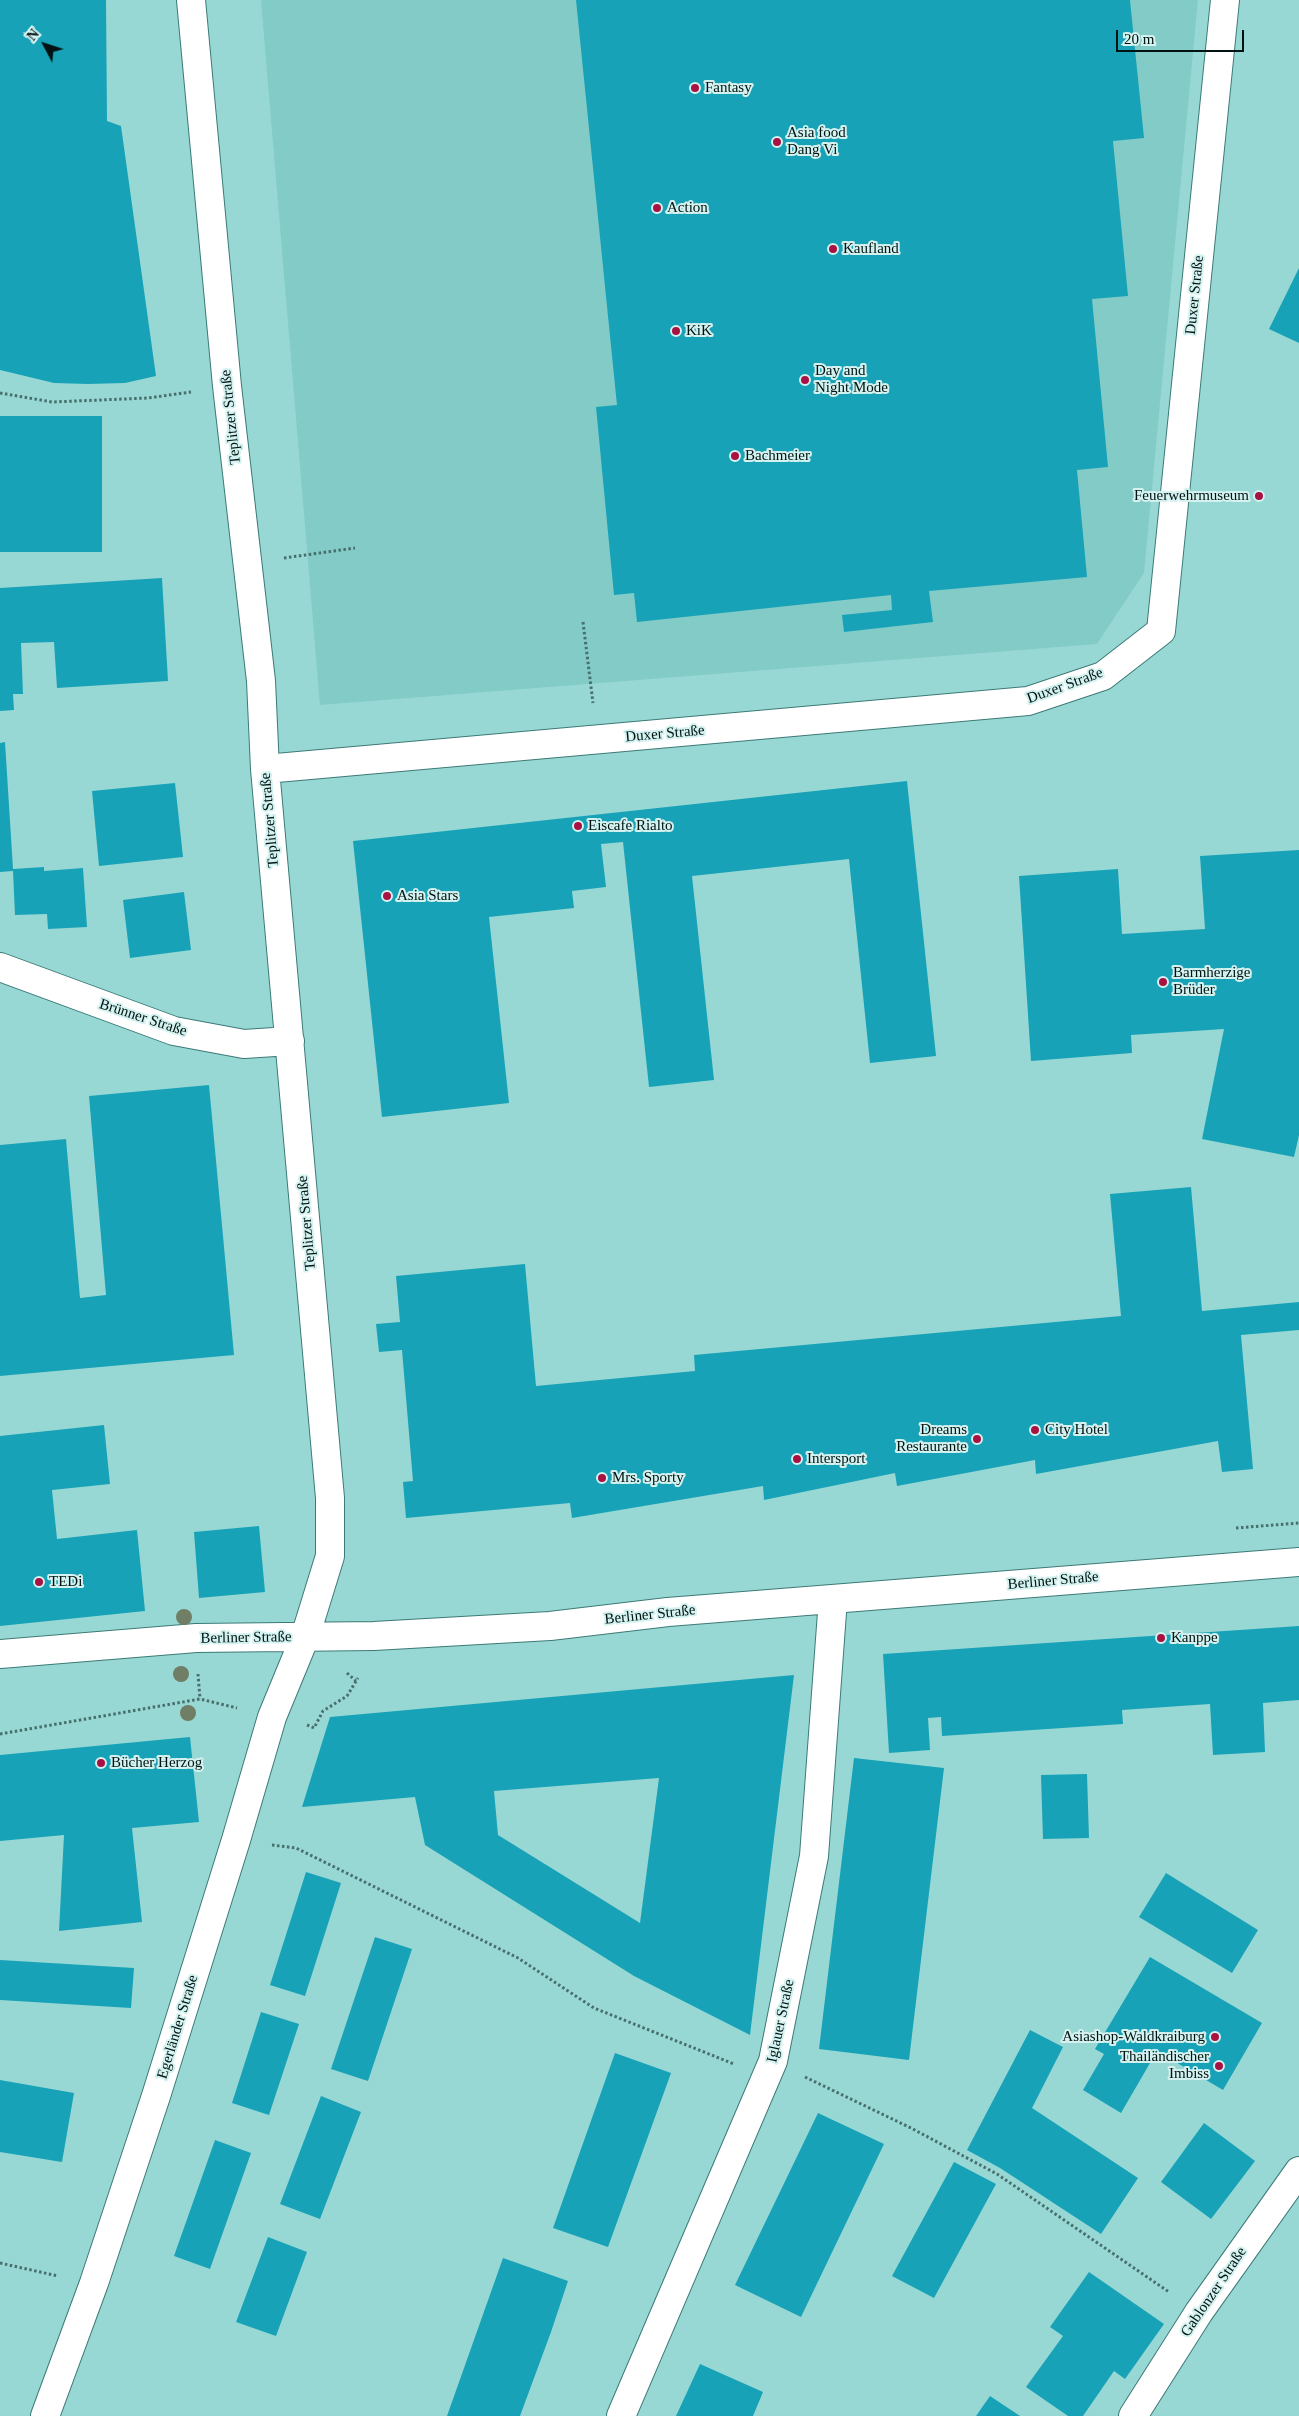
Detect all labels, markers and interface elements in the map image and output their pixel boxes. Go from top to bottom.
north arrow [20,20,70,70]
scale bar [1119,20,1246,52]
text: N [24,26,42,44]
text: 20 m [1124,31,1154,47]
place label: Fantasy [705,79,752,97]
marker: Fantasy [689,82,701,94]
place label: Asia food Dang Vi [787,124,846,159]
marker: Asia food Dang Vi [771,136,783,148]
place label: Action [667,199,708,217]
marker: Action [651,202,663,214]
place label: Kaufland [843,240,899,258]
marker: Kaufland [827,243,839,255]
street label: Duxer Straße [1182,254,1208,336]
place label: KiK [686,322,712,340]
marker: KiK [670,325,682,337]
place label: Day and Night Mode [815,362,888,397]
street label: Teplitzer Straße [217,369,245,465]
marker: Day and Night Mode [799,374,811,386]
place label: Bachmeier [745,447,810,465]
marker: Bachmeier [729,450,741,462]
place label: Feuerwehrmuseum [1134,487,1249,505]
marker: Feuerwehrmuseum [1253,490,1265,502]
street label: Duxer Straße [1025,664,1105,708]
street label: Duxer Straße [625,722,705,746]
street label: Teplitzer Straße [257,772,283,868]
place label: Eiscafe Rialto [588,817,673,835]
marker: Eiscafe Rialto [572,820,584,832]
place label: Asia Stars [397,887,458,905]
marker: Asia Stars [381,890,393,902]
place label: Barmherzige Brüder [1173,964,1250,999]
marker: Barmherzige Brüder [1157,976,1169,988]
street label: Brünner Straße [97,995,189,1041]
street label: Teplitzer Straße [294,1175,320,1271]
place label: Dreams Restaurante [896,1421,967,1456]
place label: City Hotel [1045,1421,1108,1439]
marker: City Hotel [1029,1424,1041,1436]
marker: Dreams Restaurante [971,1433,983,1445]
place label: Intersport [807,1450,865,1468]
marker: Intersport [791,1453,803,1465]
place label: Mrs. Sporty [612,1469,684,1487]
marker: Mrs. Sporty [596,1472,608,1484]
street label: Berliner Straße [1007,1568,1099,1594]
place label: TEDi [49,1573,82,1591]
marker: TEDi [33,1576,45,1588]
street label: Berliner Straße [604,1601,696,1629]
street label: Berliner Straße [200,1628,292,1648]
place label: Kanppe [1171,1629,1218,1647]
marker: Kanppe [1155,1632,1167,1644]
place label: Bücher Herzog [111,1754,202,1772]
marker: Bücher Herzog [95,1757,107,1769]
street label: Egerländer Straße [154,1973,202,2081]
street label: Iglauer Straße [763,1978,799,2064]
place label: Asiashop-Waldkraiburg [1062,2028,1205,2046]
marker: Asiashop-Waldkraiburg [1209,2031,1221,2043]
place label: Thailändischer Imbiss [1120,2048,1209,2083]
marker: Thailändischer Imbiss [1213,2060,1225,2072]
street label: Gablonzer Straße [1177,2244,1251,2340]

